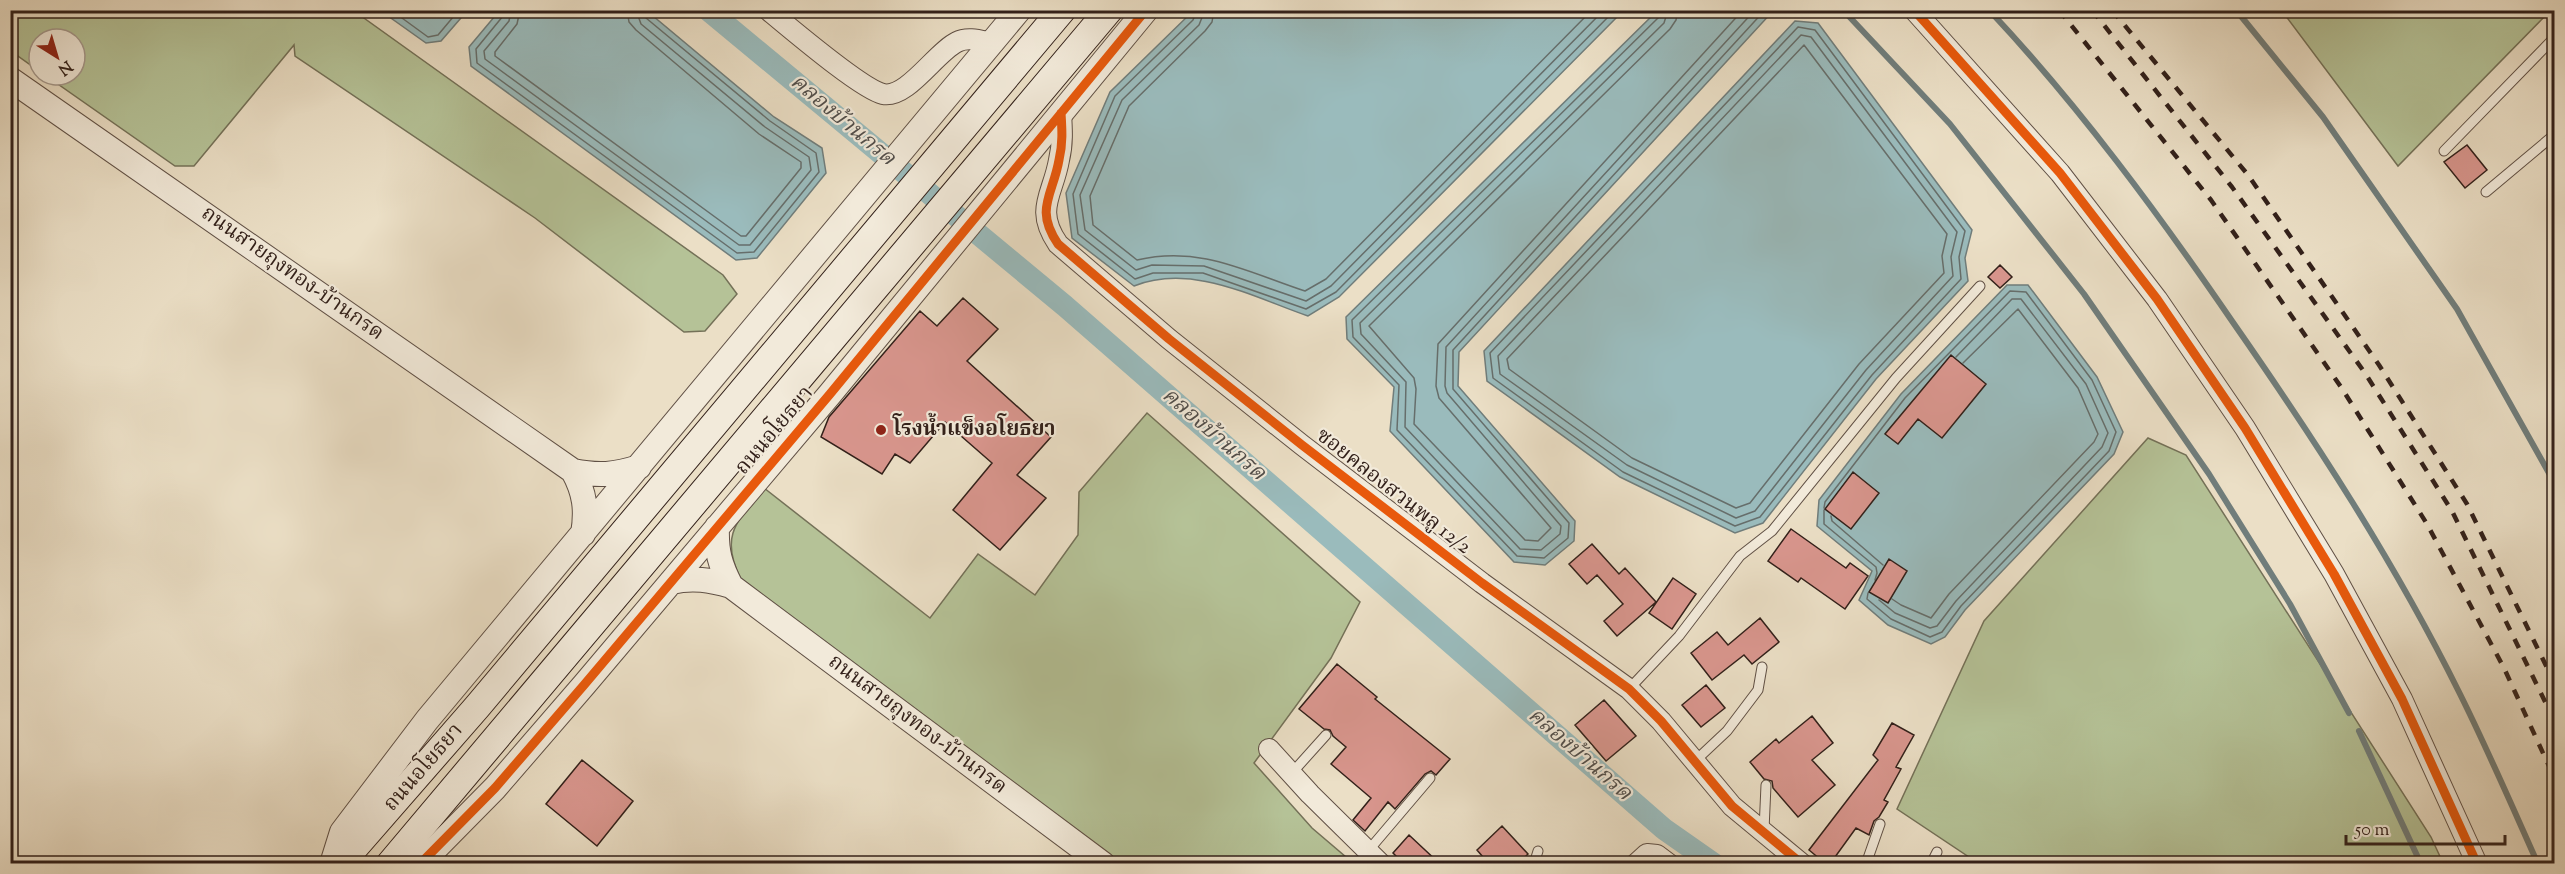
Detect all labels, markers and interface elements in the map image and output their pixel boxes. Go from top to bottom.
north arrow [27,27,87,87]
text: N [52,54,77,80]
water label: คลองบ้านกรด [783,67,902,175]
street label: ถนนสายถุงทอง-บ้านกรด [194,199,390,349]
street label: ถนนอโยธยา [727,379,821,482]
water label: คลองบ้านกรด [1154,381,1273,490]
place label: โรงน้ำแข็งอโยธยา [892,412,1056,445]
street label: ซอยคลองสวนพลู 12/2 [1309,422,1477,562]
marker: โรงน้ำแข็งอโยธยา [874,423,888,437]
street label: ถนนสายถุงทอง-บ้านกรด [821,648,1013,802]
water label: คลองบ้านกรด [1520,701,1639,810]
street label: ถนนอโยธยา [376,716,471,819]
scale bar [2346,808,2505,846]
text: 50 m [2354,818,2390,844]

